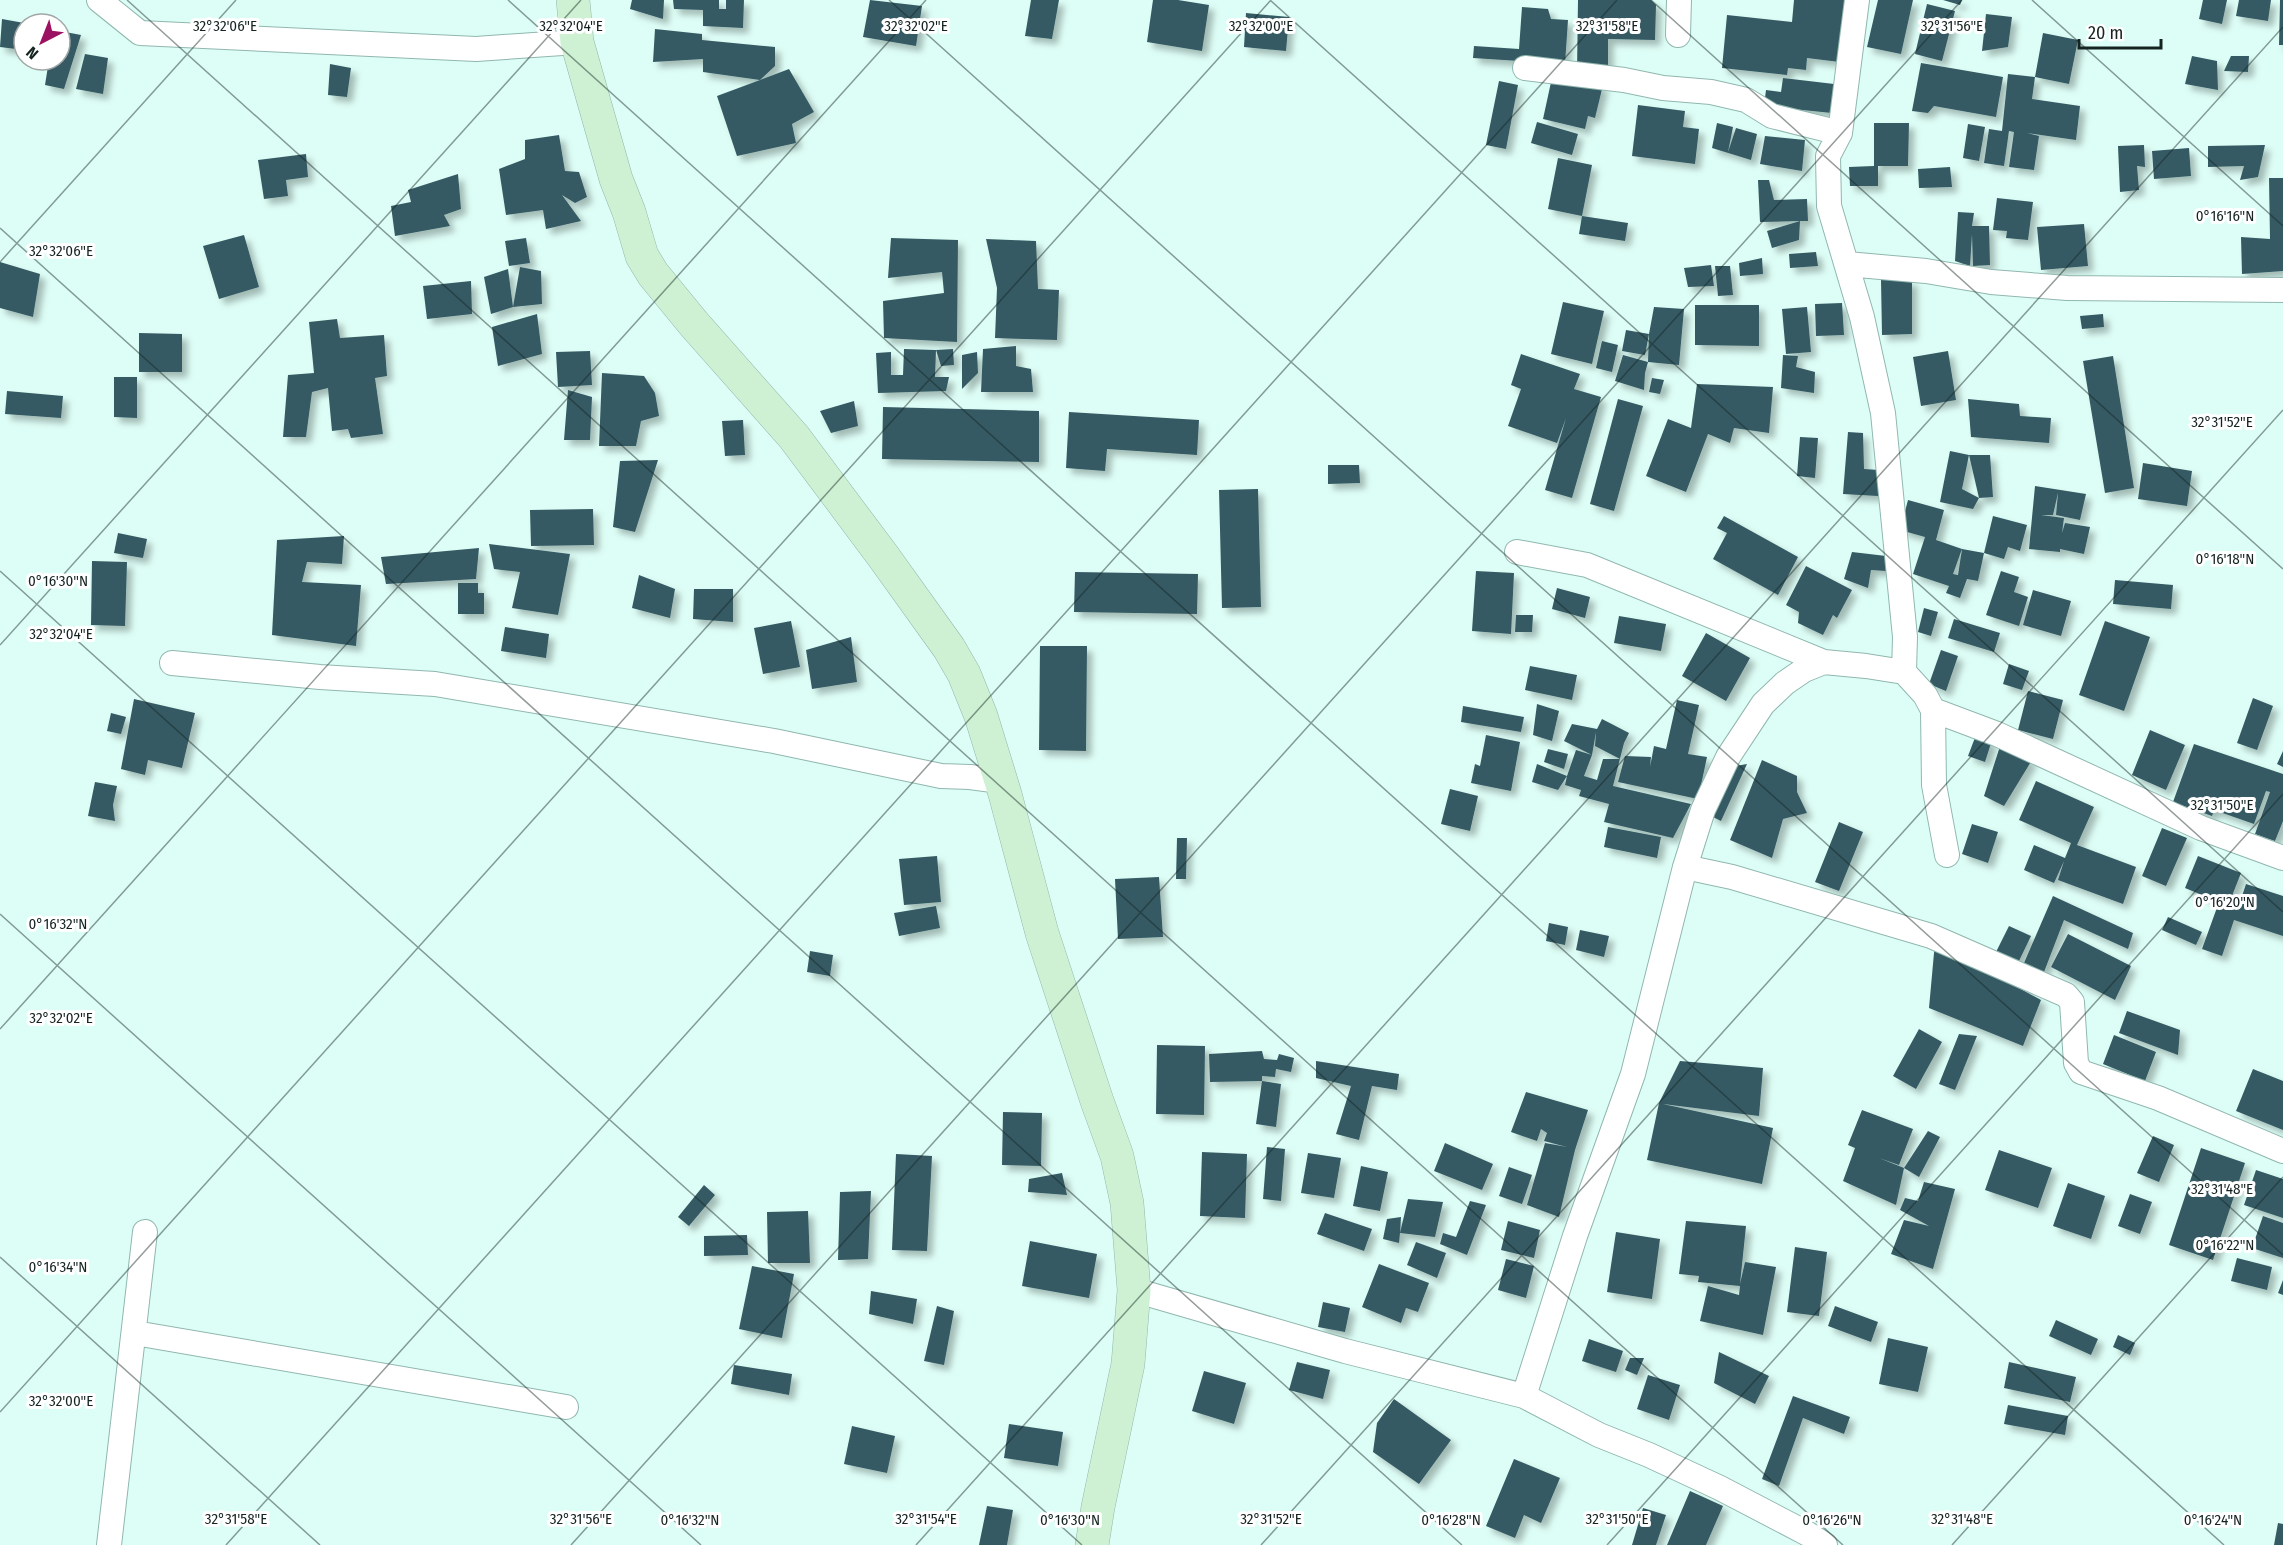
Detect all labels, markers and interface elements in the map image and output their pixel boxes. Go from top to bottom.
north arrow [12,12,72,72]
scale bar [2079,12,2162,50]
text: 32°32'06"E [193,17,257,35]
text: 32°32'04"E [539,17,603,35]
text: 32°32'02"E [884,17,948,35]
text: 32°32'00"E [1229,17,1293,35]
text: 32°31'58"E [1576,17,1638,35]
text: 32°31'56"E [1921,17,1983,35]
text: 20 m [2088,22,2123,44]
text: N [22,43,42,63]
text: 0°16'16"N [2196,207,2254,225]
text: 32°32'06"E [29,242,93,260]
text: 32°31'52"E [2191,413,2253,431]
text: 0°16'18"N [2196,550,2254,568]
text: 0°16'30"N [28,572,88,590]
text: 32°32'04"E [29,625,93,643]
text: 32°31'50"E [2191,796,2253,814]
text: 0°16'20"N [2195,893,2255,911]
text: 0°16'32"N [29,915,87,933]
text: 32°32'02"E [29,1009,93,1027]
text: 32°31'48"E [2191,1180,2253,1198]
text: 0°16'22"N [2196,1236,2254,1254]
text: 0°16'34"N [29,1258,87,1276]
text: 32°32'00"E [29,1392,93,1410]
text: 32°31'58"E [205,1510,267,1528]
text: 32°31'56"E [550,1510,612,1528]
text: 32°31'54"E [895,1510,957,1528]
text: 32°31'52"E [1240,1510,1302,1528]
text: 32°31'50"E [1586,1510,1648,1528]
text: 32°31'48"E [1931,1510,1993,1528]
text: 0°16'32"N [661,1511,719,1529]
text: 0°16'30"N [1040,1511,1100,1529]
text: 0°16'28"N [1421,1511,1481,1529]
text: 0°16'26"N [1802,1511,1862,1529]
text: 0°16'24"N [2184,1511,2242,1529]

